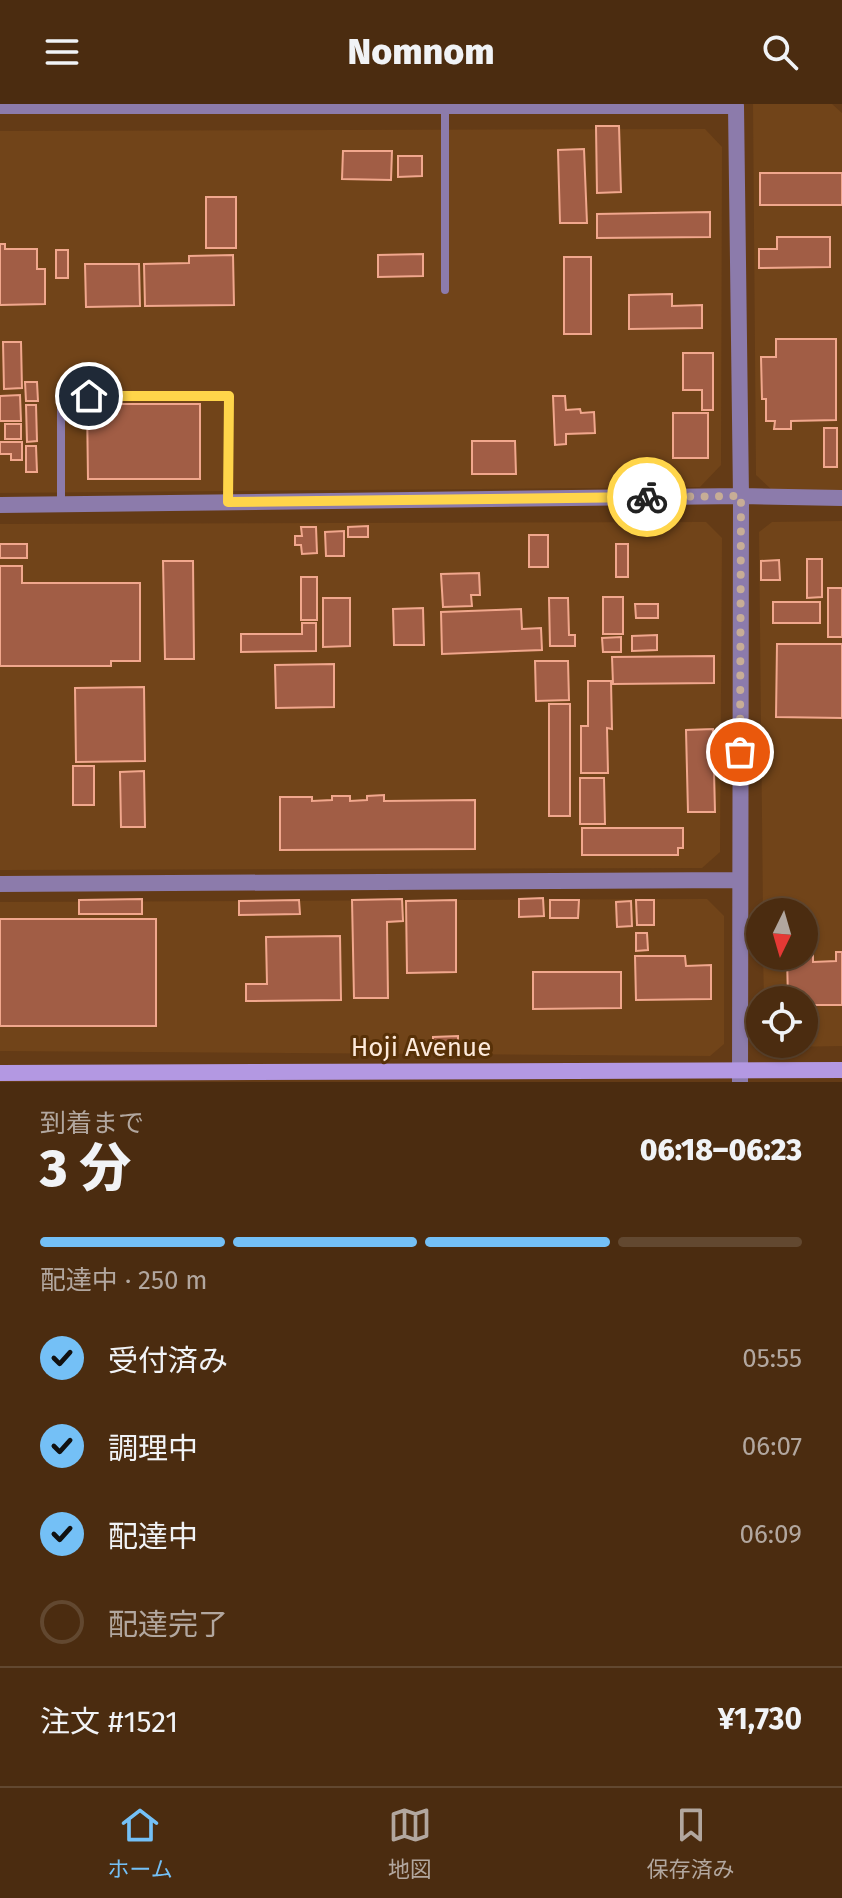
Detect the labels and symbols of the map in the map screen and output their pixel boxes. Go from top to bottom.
pin [55,362,123,430]
courier [607,457,687,537]
pin [706,718,774,786]
north arrow [746,898,818,970]
street label: Hoji Avenue [351,1032,491,1063]

